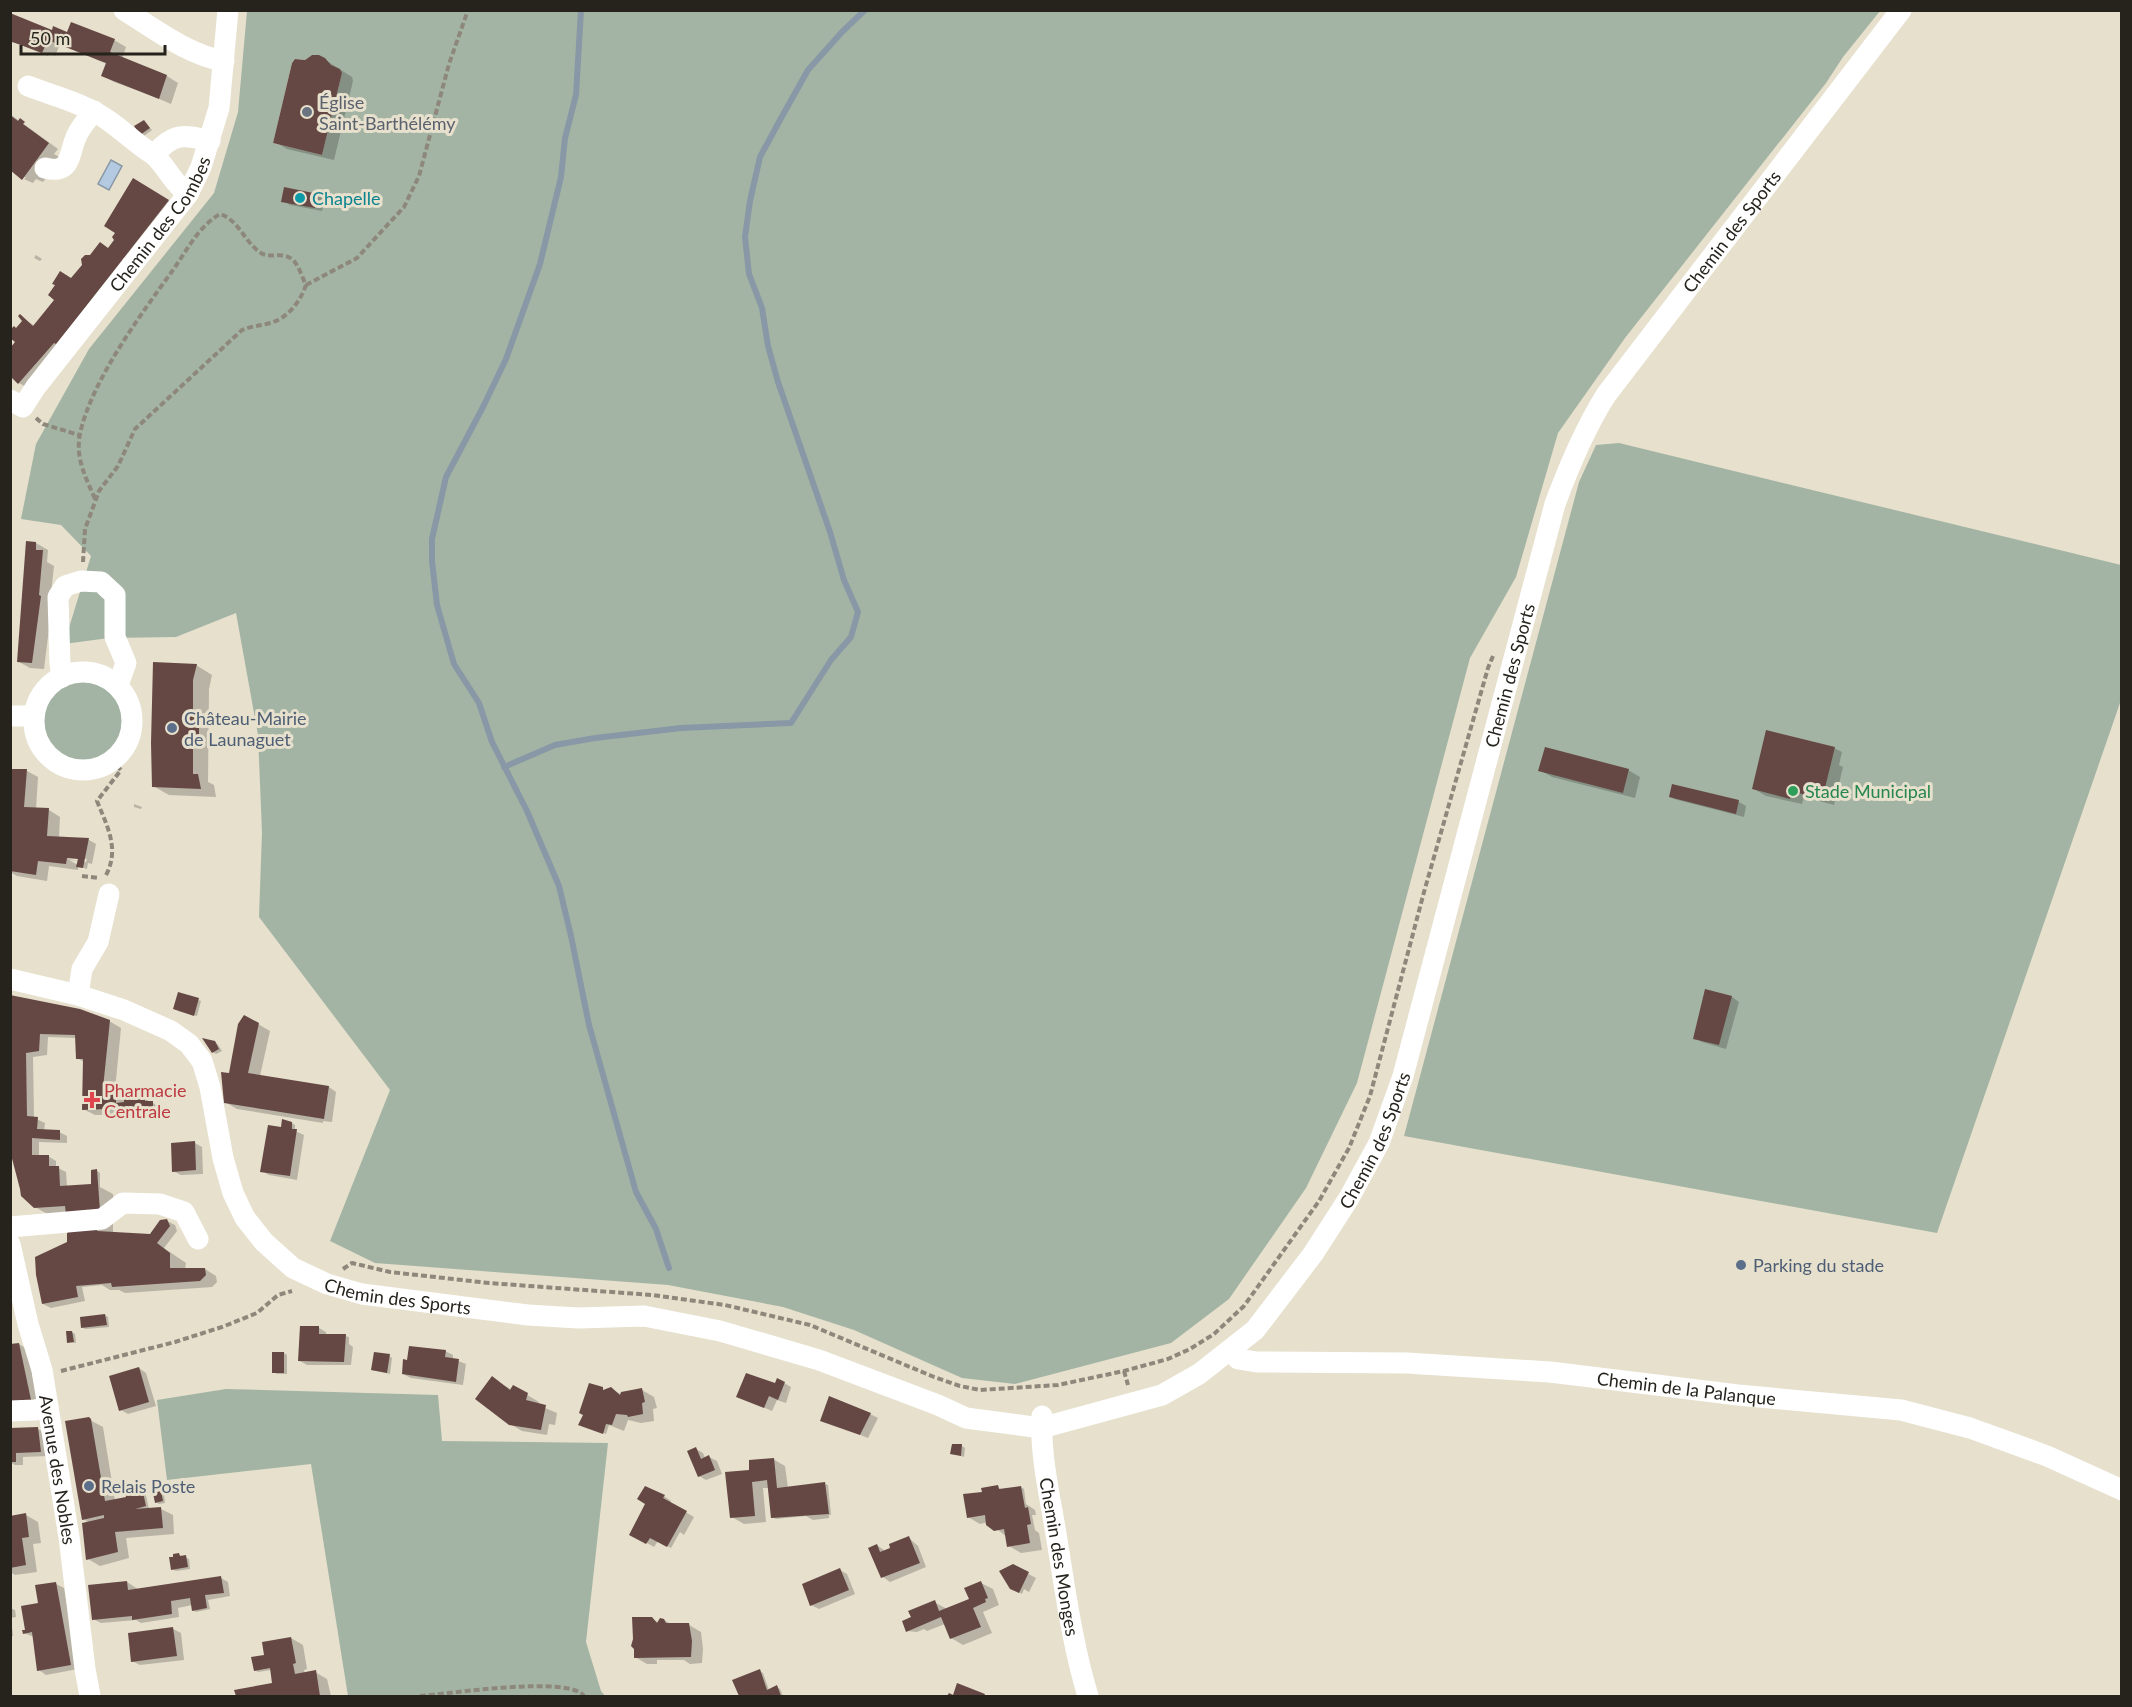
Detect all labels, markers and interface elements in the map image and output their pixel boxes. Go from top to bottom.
scale bar [21,18,165,56]
text: 50 m [30,27,70,49]
place label: Église Saint-Barthélémy [319,91,456,134]
marker: Église Saint-Barthélémy [300,105,314,119]
street label: Chemin des Combes [104,153,215,296]
street label: Chemin des Sports [1678,166,1785,297]
place label: Chapelle [312,187,381,209]
marker: Chapelle [293,191,307,205]
street label: Chemin des Sports [1480,601,1539,750]
place label: Château-Mairie de Launaguet [184,707,307,750]
marker: Château-Mairie de Launaguet [165,721,179,735]
place label: Stade Municipal [1805,780,1931,802]
marker: Stade Municipal [1786,784,1800,798]
street label: Chemin des Sports [1334,1069,1415,1213]
place label: Pharmacie Centrale [104,1079,186,1122]
marker: Pharmacie Centrale [85,1093,99,1107]
place label: Parking du stade [1753,1254,1884,1276]
marker: Parking du stade [1734,1258,1748,1272]
street label: Chemin des Sports [322,1273,472,1319]
street label: Chemin de la Palanque [1596,1367,1777,1409]
street label: Avenue des Nobles [35,1393,81,1546]
place label: Relais Poste [101,1475,195,1497]
street label: Chemin des Monges [1035,1476,1084,1638]
marker: Relais Poste [82,1479,96,1493]

